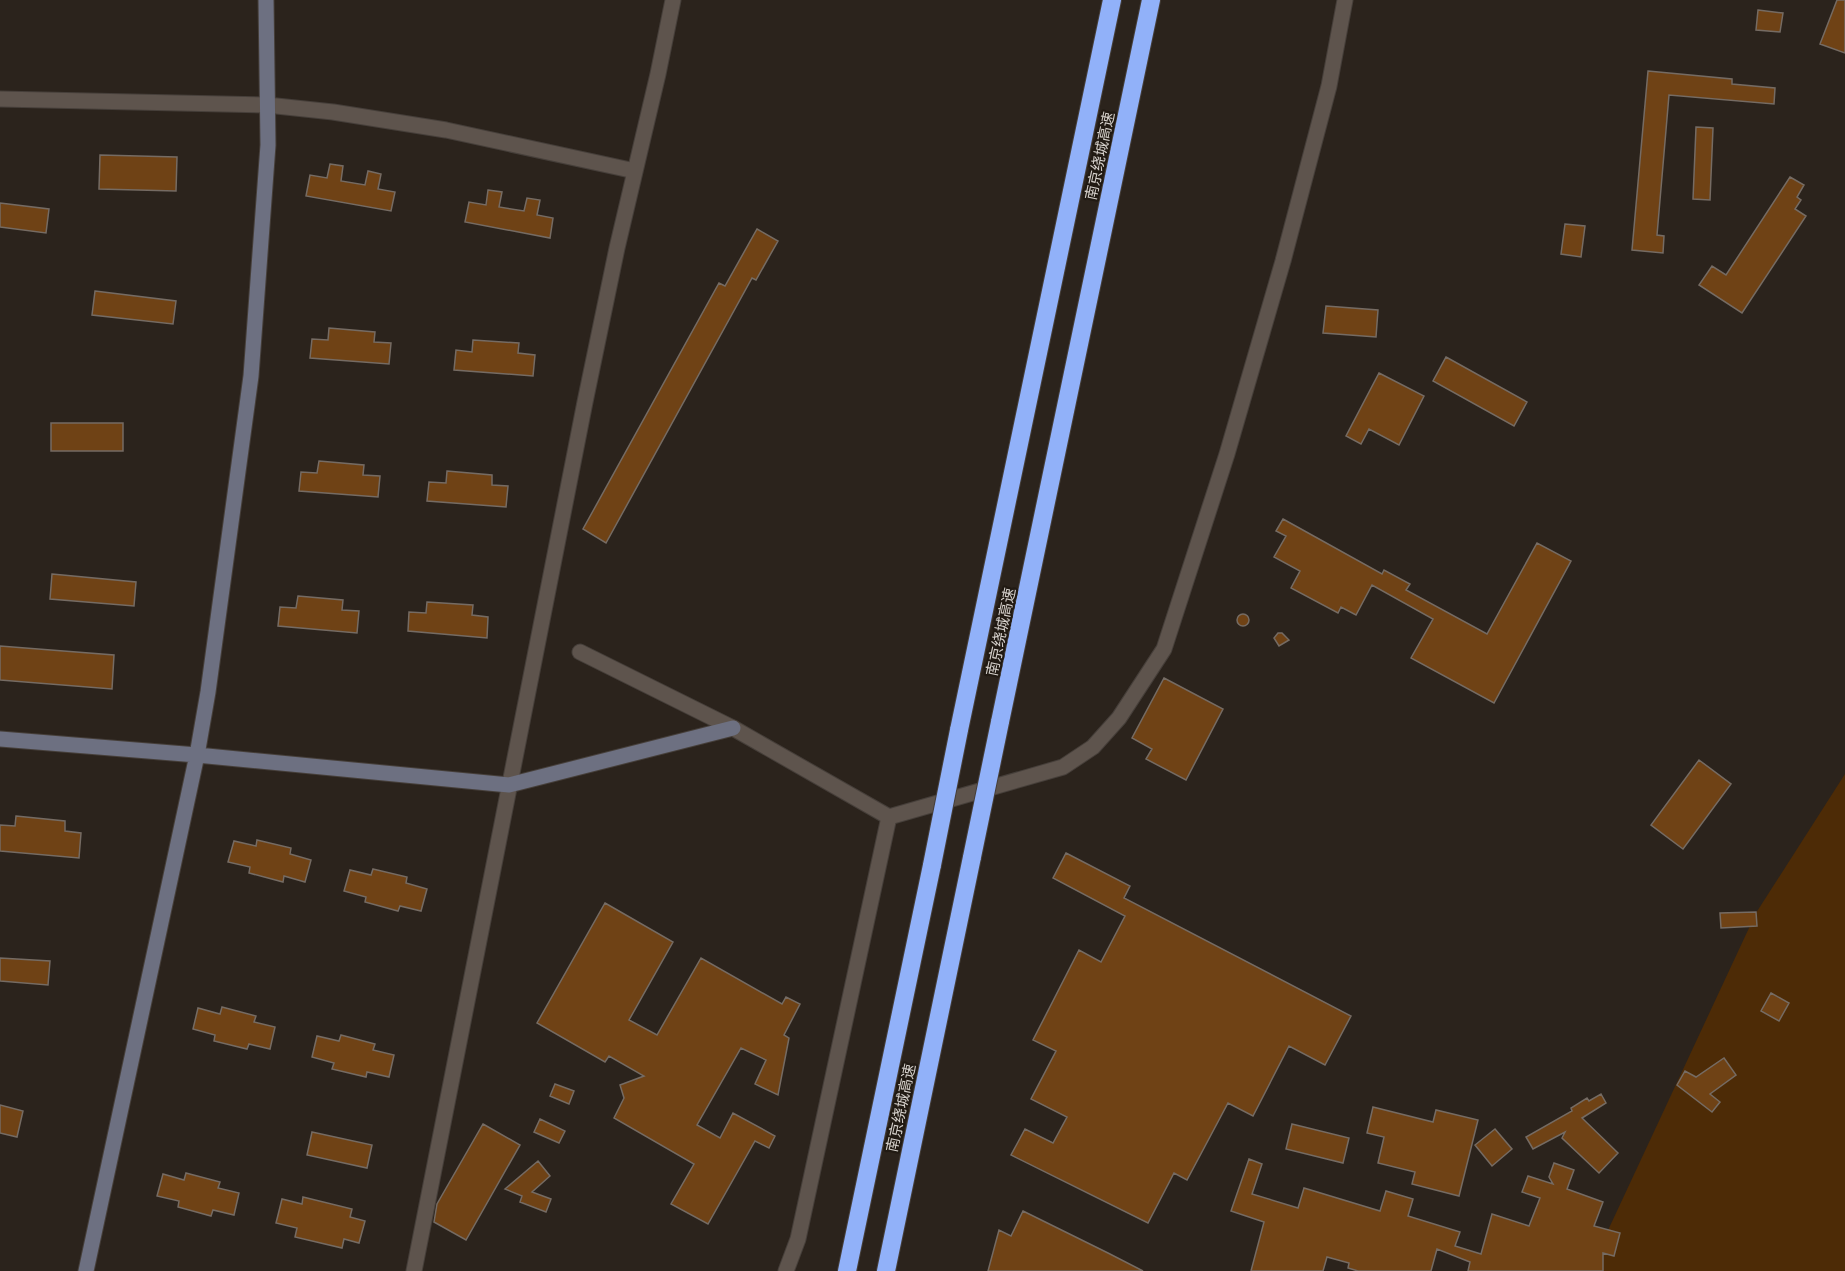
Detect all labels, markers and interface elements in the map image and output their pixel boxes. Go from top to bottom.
street label: 南京绕城高速 [1081,110,1118,202]
street label: 南京绕城高速 [982,586,1019,678]
street label: 南京绕城高速 [882,1062,919,1154]

